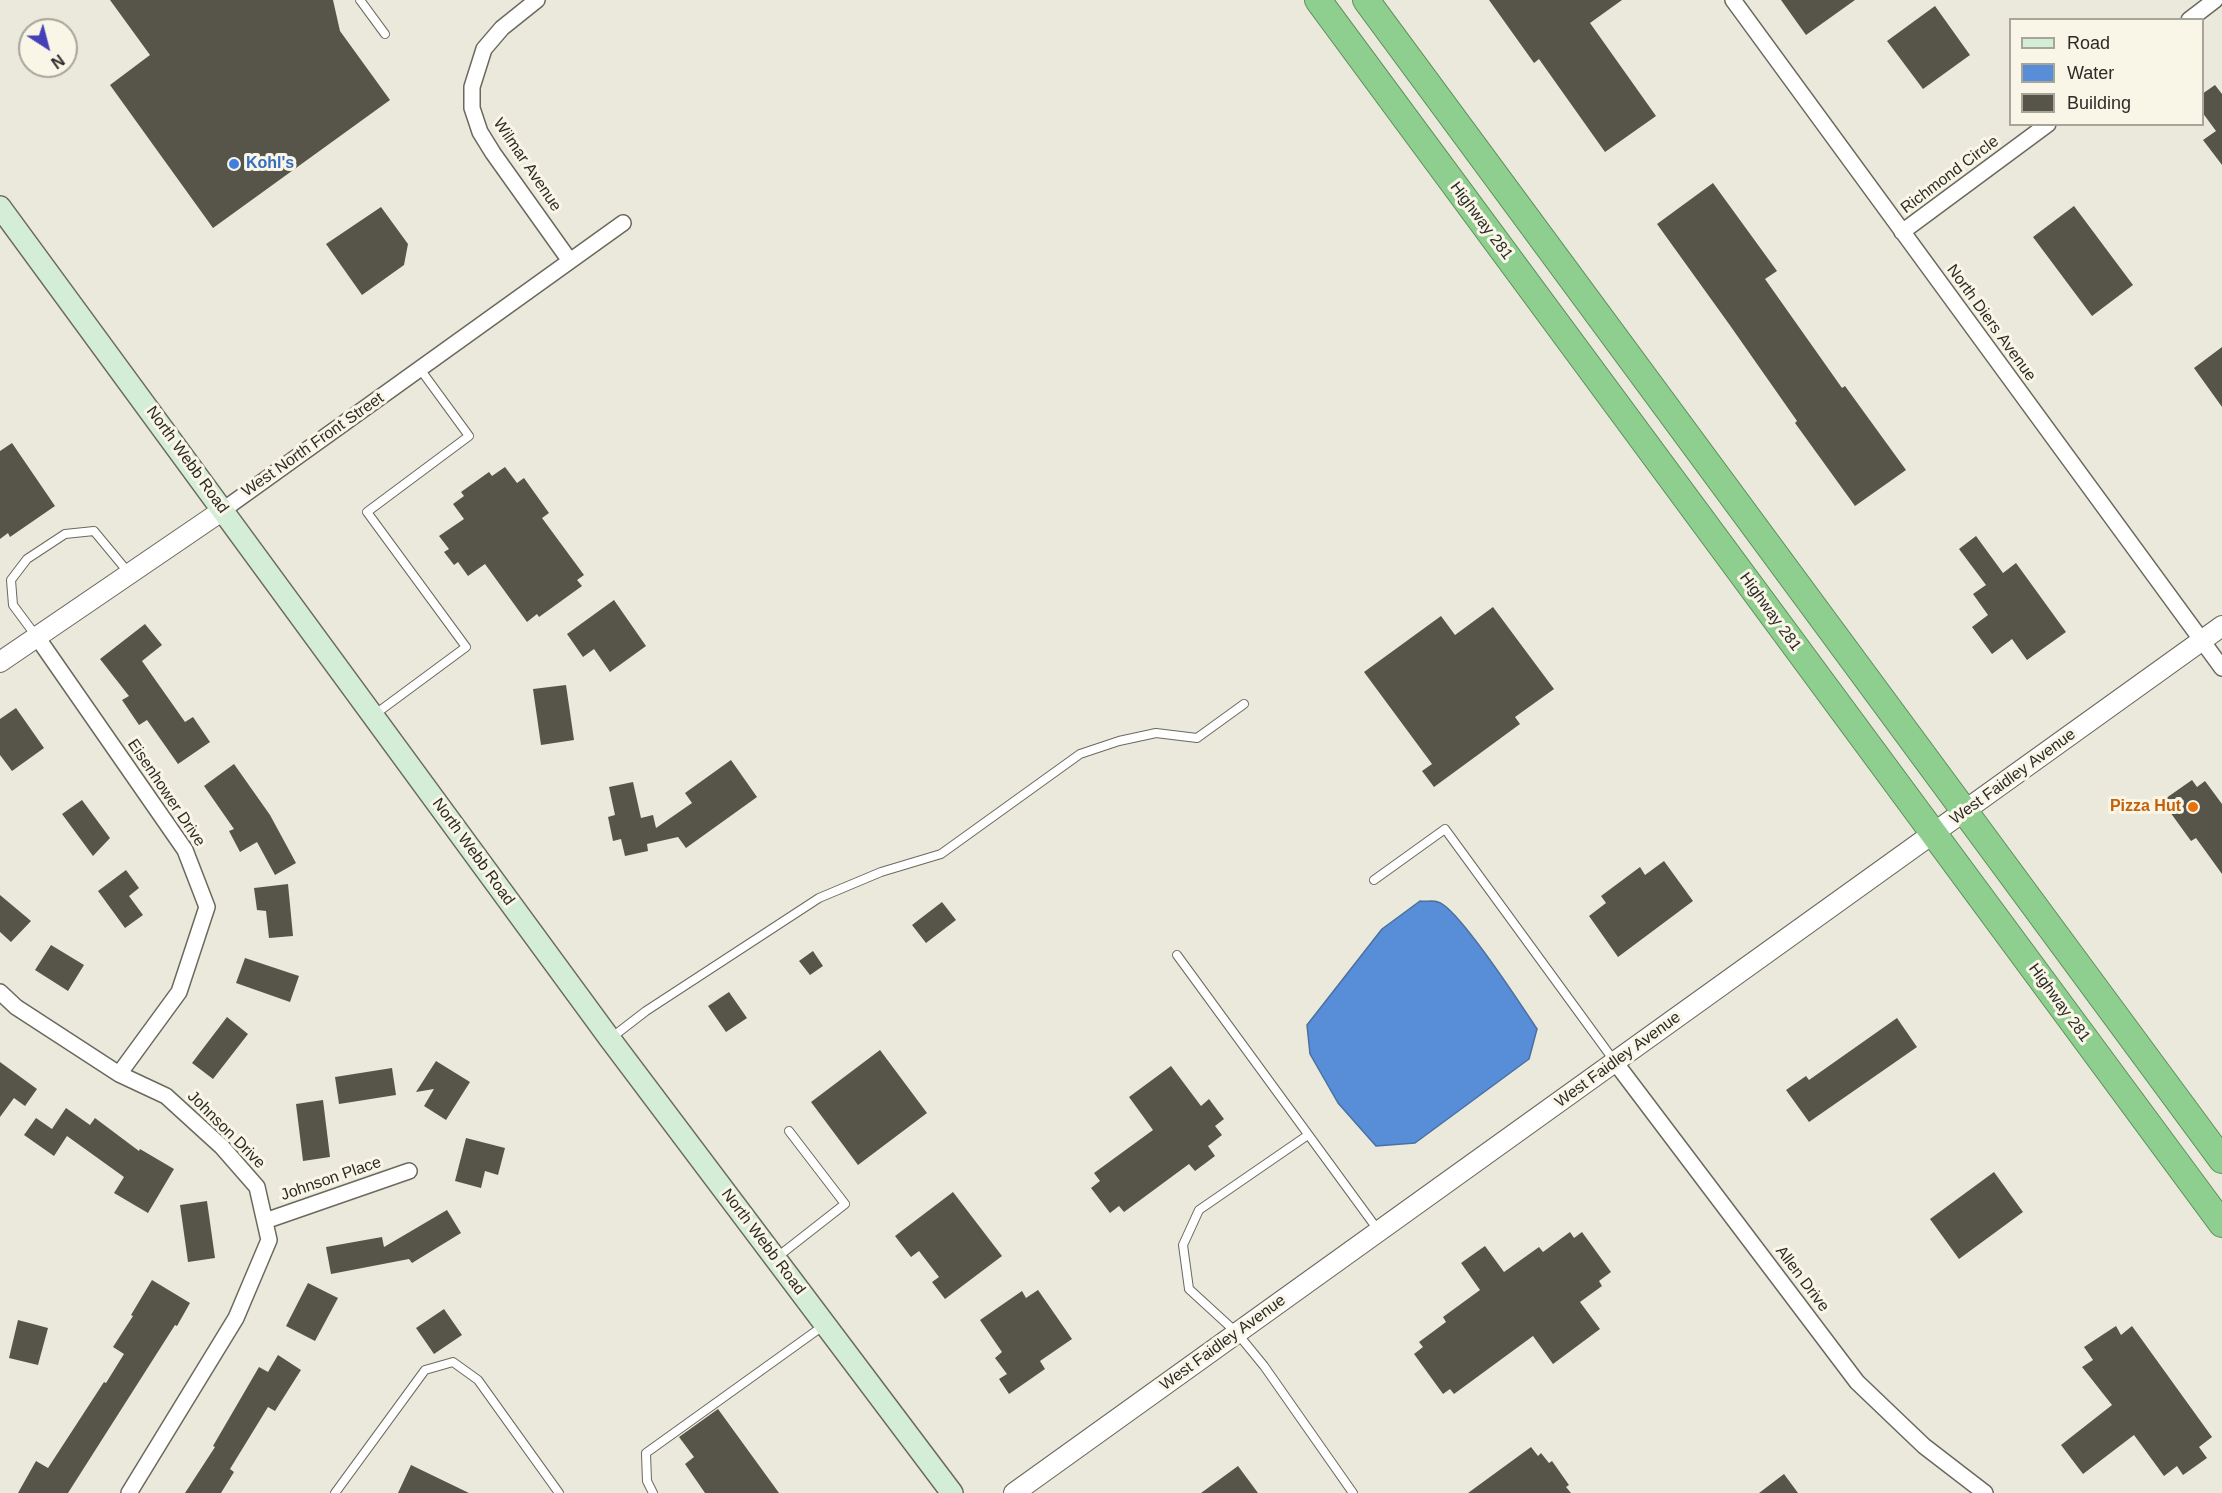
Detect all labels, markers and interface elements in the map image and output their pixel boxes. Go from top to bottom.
north arrow [18,18,78,78]
legend [2009,18,2204,126]
text: Road [2067,33,2110,53]
text: N [48,51,67,72]
text: Water [2067,63,2114,83]
text: Building [2067,93,2131,113]
street label: Wilmar Avenue [489,115,565,215]
street label: Richmond Circle [1897,132,2003,218]
place label: Kohl's [246,154,294,174]
marker: Kohl's [227,157,241,171]
street label: Highway 281 [1445,178,1517,264]
street label: North Diers Avenue [1942,261,2040,385]
street label: West North Front Street [238,389,388,501]
street label: North Webb Road [142,403,232,517]
street label: Highway 281 [1735,569,1805,655]
street label: West Faidley Avenue [1946,725,2080,829]
street label: Eisenhower Drive [123,736,209,850]
street label: North Webb Road [428,795,518,909]
place label: Pizza Hut [2110,797,2181,817]
marker: Pizza Hut [2186,800,2200,814]
street label: Highway 281 [2024,960,2094,1046]
street label: West Faidley Avenue [1551,1008,1685,1112]
street label: Johnson Drive [183,1087,269,1173]
street label: Johnson Place [278,1153,384,1205]
street label: North Webb Road [717,1185,809,1299]
street label: Allen Drive [1771,1242,1833,1316]
street label: West Faidley Avenue [1156,1291,1290,1395]

